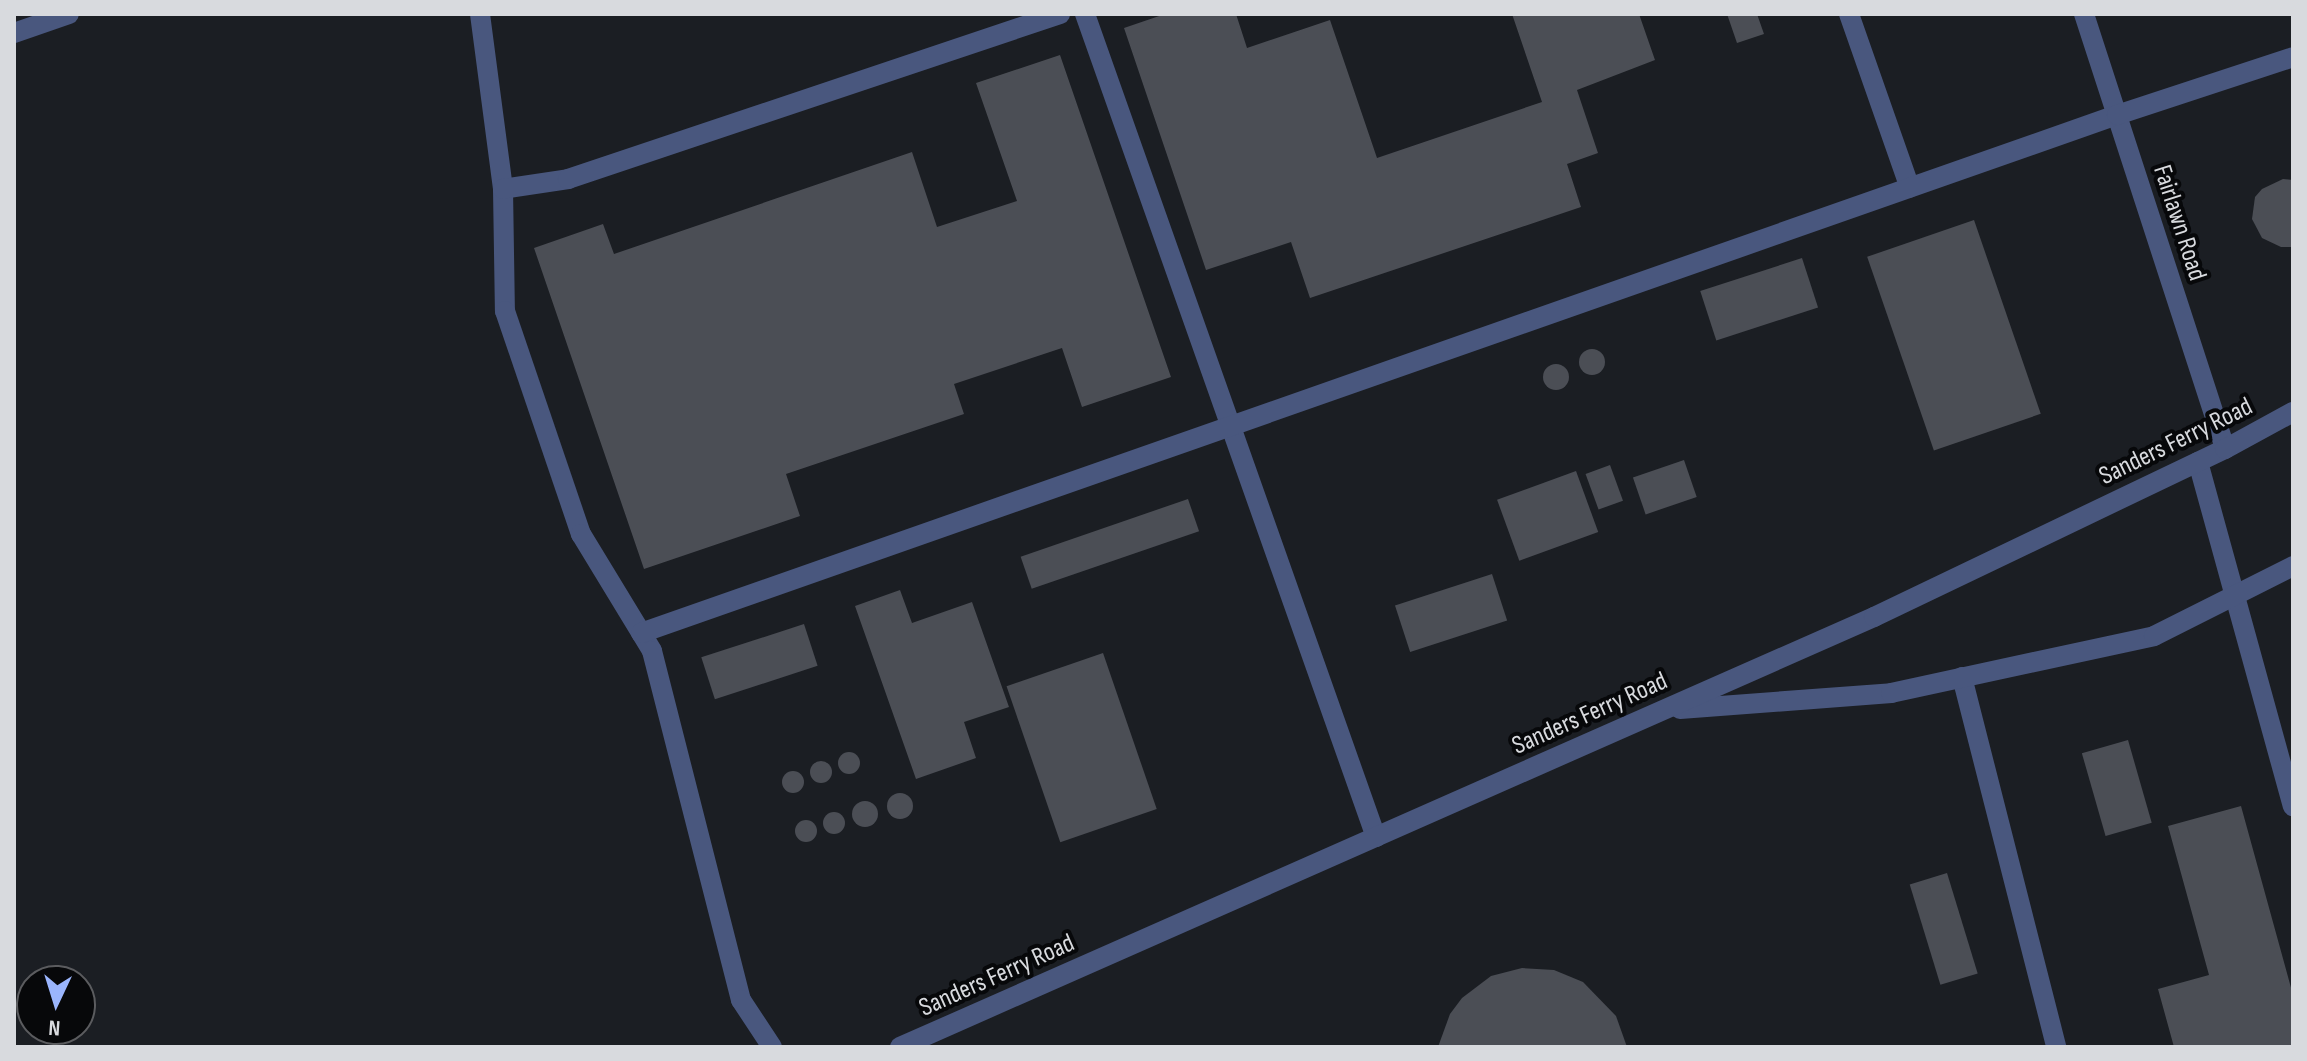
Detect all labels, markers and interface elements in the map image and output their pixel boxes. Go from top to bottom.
street label: Fairlawn Road [2146,161,2212,285]
street label: Sanders Ferry Road [2094,391,2258,493]
street label: Sanders Ferry Road [1508,666,1672,762]
street label: Sanders Ferry Road [915,928,1079,1024]
north arrow [16,965,96,1045]
text: N [48,1014,61,1041]

